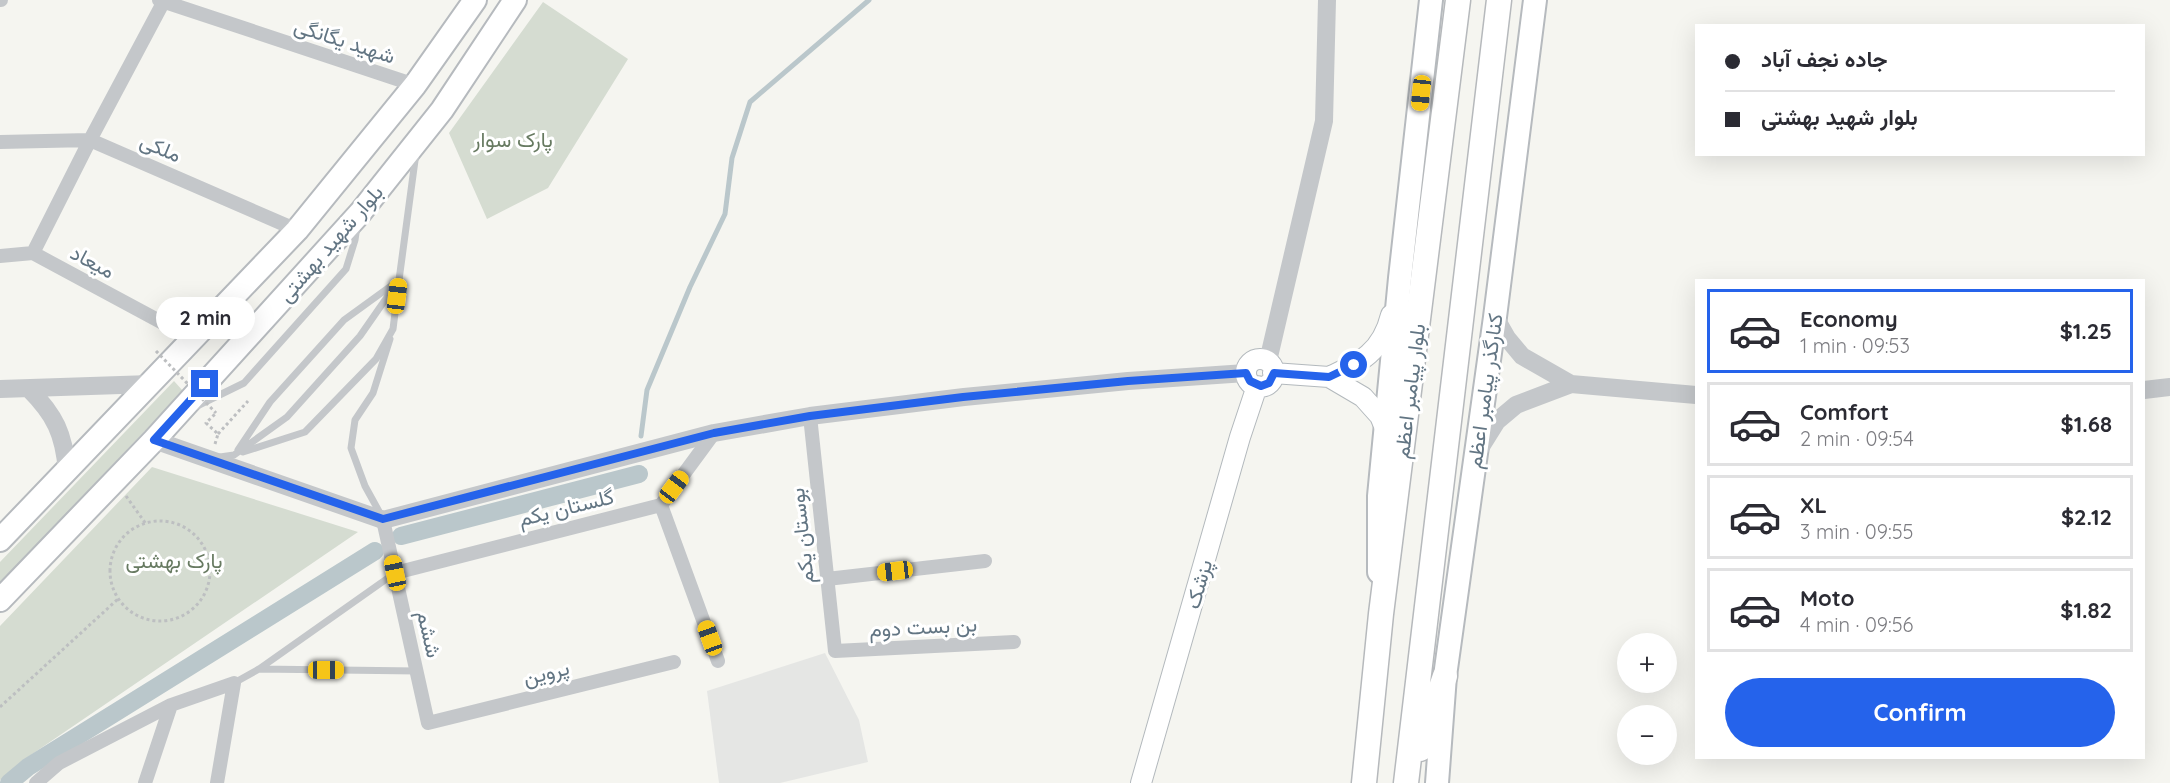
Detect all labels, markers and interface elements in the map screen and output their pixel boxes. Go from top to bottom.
street label: شهید یگانگی [291,11,399,69]
text: جاده نجف آباد [1761,45,1888,73]
car [1410,74,1432,112]
text: بلوار شهید بهشتی [1761,103,1918,131]
park label: پارک سوار [472,126,553,154]
street label: ملکی [136,127,186,167]
street label: بلوار شهید بهشتی [272,179,389,308]
street label: میعاد [66,239,120,283]
car [386,277,408,315]
callout: 2 min [156,297,254,339]
icon: car [1728,304,1782,358]
text: 2 min [179,305,232,330]
text: Economy [1800,305,1898,333]
street label: کنارگذر پیامبر اعظم [1460,312,1510,471]
text: $1.25 [2060,317,2112,345]
street label: بلوار پیامبر اعظم [1388,322,1432,460]
text: 1 min · 09:53 [1800,333,1910,358]
route start [1340,351,1367,378]
route end [191,370,218,397]
icon: car [1728,397,1782,451]
text: Comfort [1800,398,1889,426]
text: $1.68 [2061,410,2112,438]
text: 2 min · 09:54 [1800,426,1914,451]
car [656,467,692,507]
street label: گلستان یکم [515,483,617,533]
street label: بوستان یکم [783,487,821,585]
icon: car [1728,490,1782,544]
text: XL [1800,491,1827,519]
text: $2.12 [2061,503,2112,531]
text: 3 min · 09:55 [1800,519,1913,544]
park label: پارک بهشتی [126,547,222,575]
car [382,554,408,592]
street label: پزشک [1179,556,1219,612]
car [876,560,914,582]
icon: car [1728,583,1782,637]
text: Moto [1800,584,1854,612]
text: $1.82 [2060,596,2112,624]
street label: ششم [410,608,448,661]
street label: بن بست دوم [868,610,978,644]
text: 4 min · 09:56 [1800,612,1913,637]
car [695,618,725,658]
map controls [1617,633,1677,765]
button: + [1617,633,1677,693]
street label: پروین [520,654,572,692]
car [308,661,344,679]
button: Confirm [1725,678,2115,747]
button: − [1617,705,1677,765]

